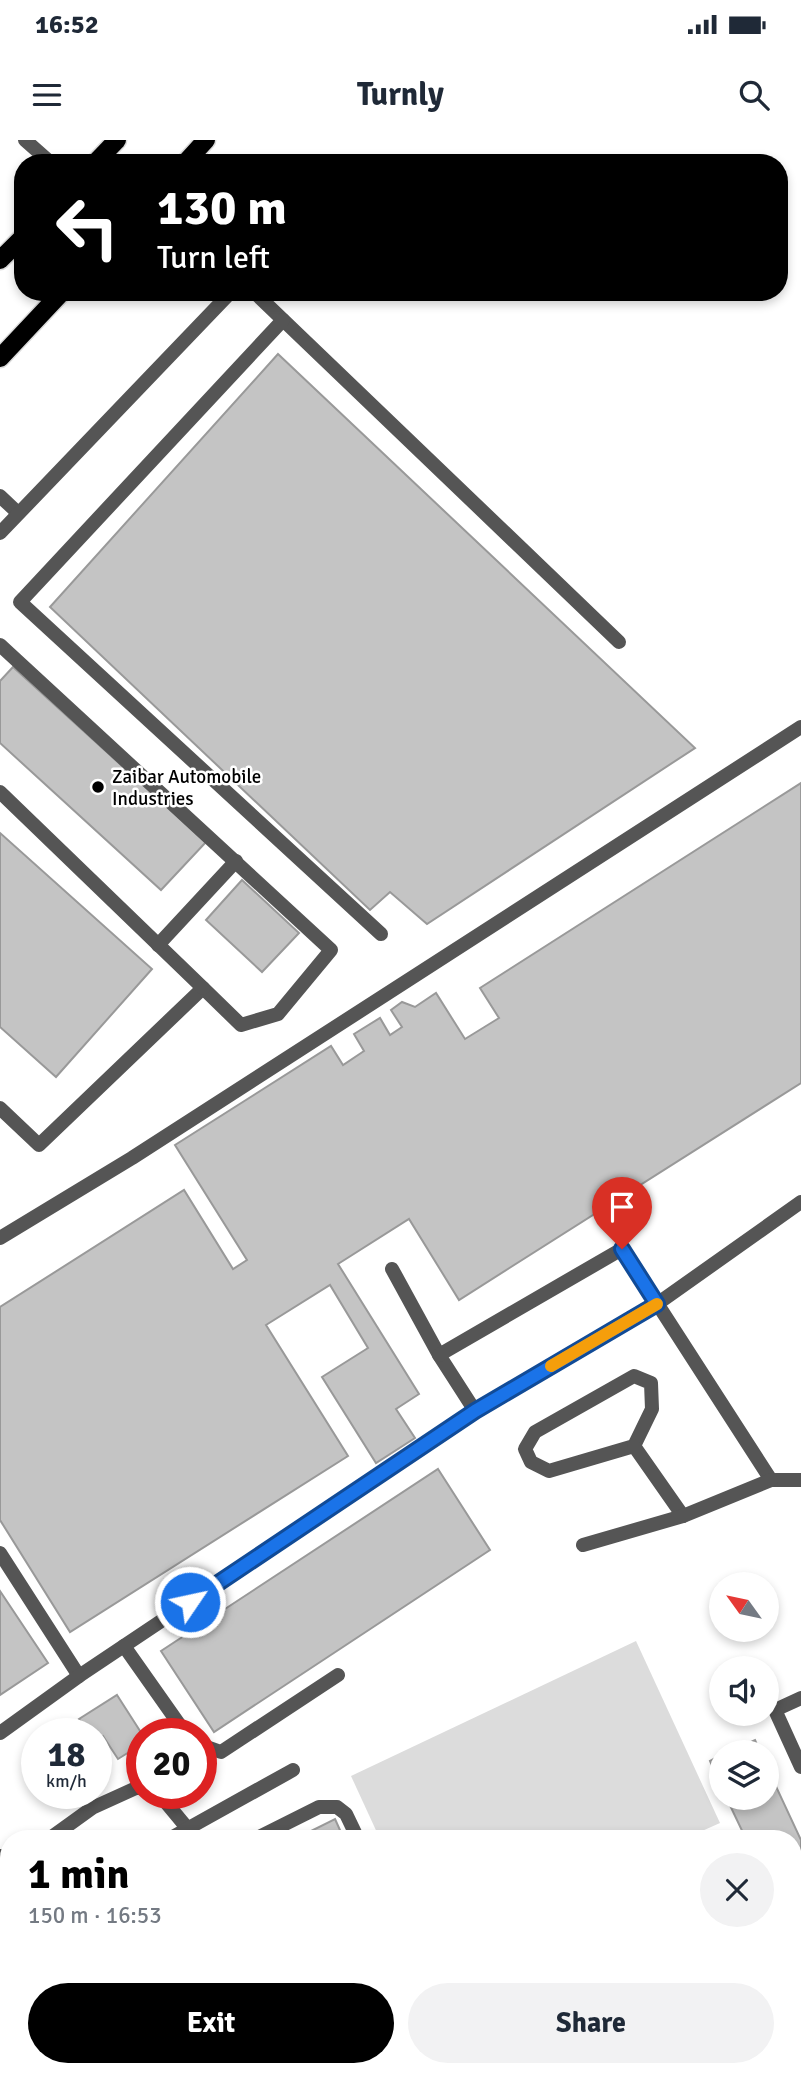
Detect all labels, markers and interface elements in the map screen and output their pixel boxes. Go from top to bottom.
text: 16:52 [35,9,99,41]
text: Turnly [357,75,444,114]
icon: menu [28,76,66,114]
icon: search [735,76,773,114]
text: 130 m [157,178,287,238]
icon: left [42,182,133,273]
text: Turn left [157,238,270,277]
place label: Zaibar Automobile Industries [112,765,261,811]
marker: Zaibar Automobile Industries [90,779,106,795]
pin [592,1177,652,1249]
icon: arrive [603,1188,641,1226]
position arrow [153,1565,227,1639]
north arrow [709,1572,779,1642]
map controls [709,1572,779,1810]
button: sound [709,1656,779,1726]
speed limit sign: 20 [126,1718,217,1809]
text: 18 [48,1733,85,1776]
button: layers [709,1740,779,1810]
text: km/h [46,1770,87,1792]
text: 1 min [28,1849,129,1900]
button: close [700,1853,774,1927]
text: 150 m · 16:53 [28,1901,162,1930]
button: Exit [28,1983,394,2063]
button: Share [408,1983,774,2063]

